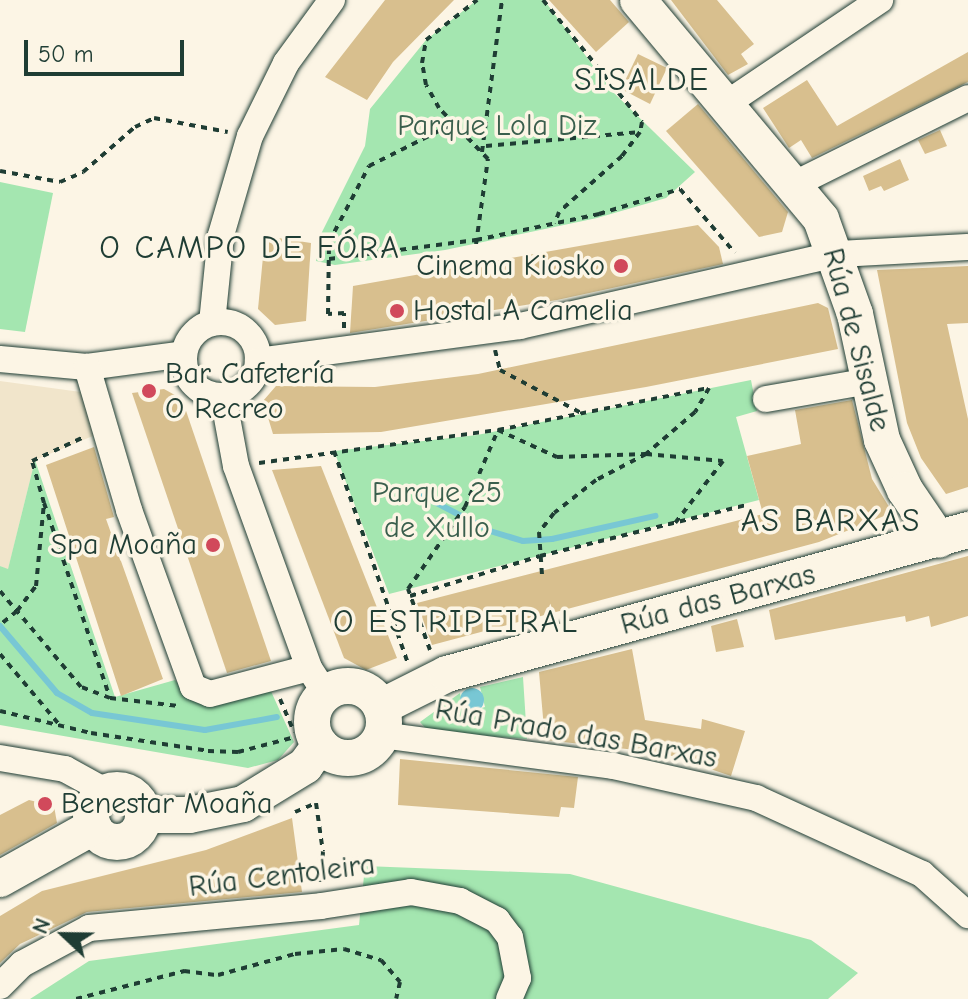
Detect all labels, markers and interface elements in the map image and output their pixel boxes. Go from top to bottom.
scale bar [28,24,188,74]
text: 50 m [38,40,94,68]
district label: SISALDE [574,61,710,99]
park label: Parque Lola Diz [397,108,597,144]
district label: O CAMPO DE FÓRA [99,229,401,267]
street label: Rúa de Sisalde [814,244,898,436]
place label: Cinema Kiosko [416,248,605,284]
marker: Cinema Kiosko [612,257,630,275]
place label: Hostal A Camelia [413,293,633,329]
marker: Hostal A Camelia [388,302,406,320]
place label: Bar Cafetería O Recreo [165,356,335,426]
marker: Bar Cafetería O Recreo [140,382,158,400]
park label: Parque 25 de Xullo [372,475,502,546]
district label: AS BARXAS [741,502,921,540]
place label: Spa Moaña [50,527,197,563]
marker: Spa Moaña [204,536,222,554]
street label: Rúa das Barxas [617,557,819,643]
district label: O ESTRIPEIRAL [333,603,579,641]
street label: Rúa Prado das Barxas [432,691,720,777]
place label: Benestar Moaña [61,786,272,822]
marker: Benestar Moaña [36,795,54,813]
street label: Rúa Centoleira [187,847,377,905]
north arrow [24,895,104,975]
text: N [27,914,56,938]

